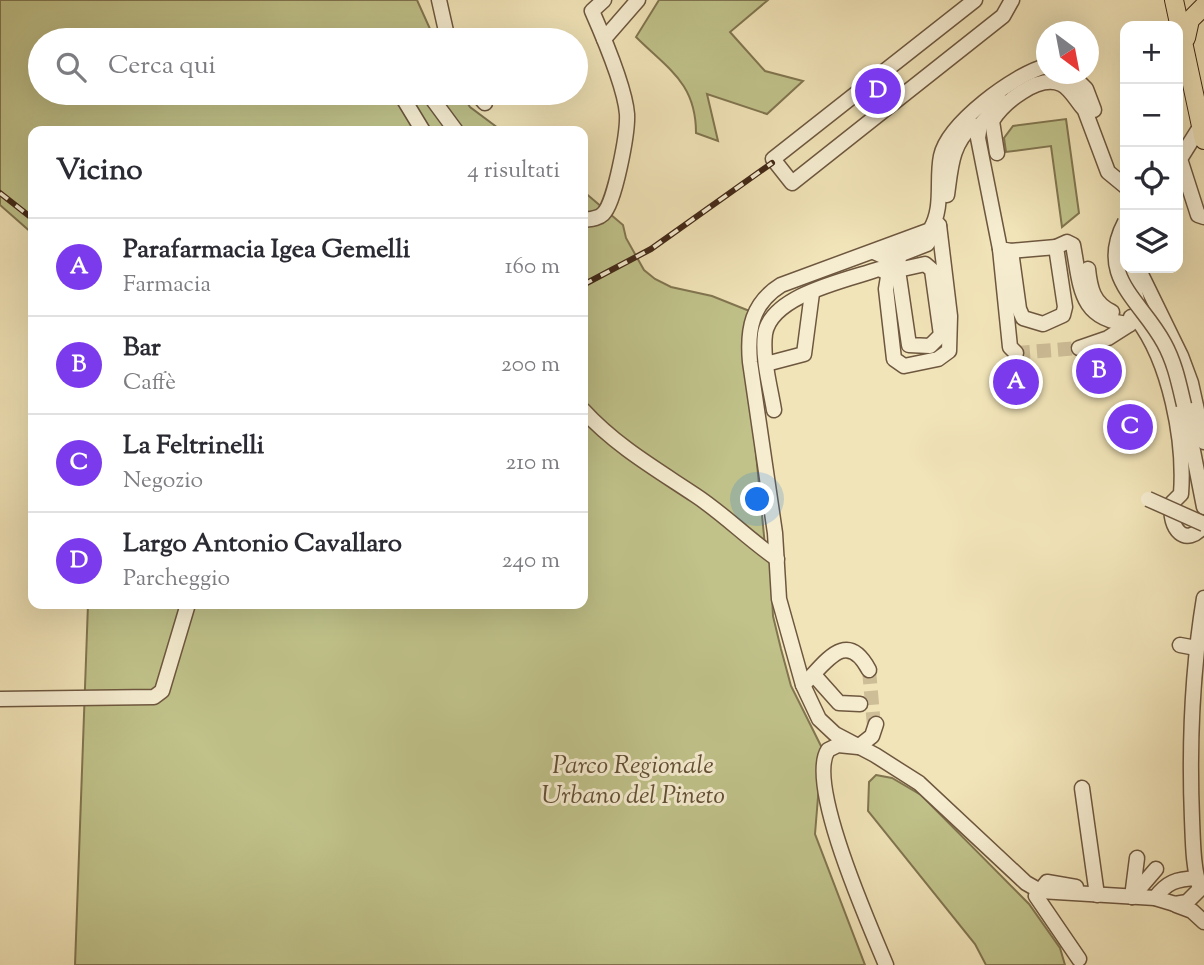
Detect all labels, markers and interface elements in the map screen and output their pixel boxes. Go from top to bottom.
north arrow [1036,21,1099,84]
map controls [1120,21,1183,273]
button: + [1120,21,1183,84]
search box [28,28,588,105]
icon: search [52,48,90,86]
text: Cerca qui [108,48,216,85]
pin: D [855,65,901,117]
button: − [1120,84,1183,147]
button: locate [1120,147,1183,210]
text: Vicino [56,150,143,193]
text: 4 risultati [467,155,560,188]
button: layers [1120,210,1183,273]
text: Parafarmacia Igea Gemelli [123,232,410,269]
text: A [70,251,88,284]
text: 160 m [505,251,560,284]
text: Farmacia [123,269,211,302]
text: Bar [123,330,161,367]
pin: B [1076,345,1122,397]
text: B [72,349,86,382]
text: 200 m [501,349,560,382]
pin: A [993,356,1039,408]
text: Caffè [123,367,176,400]
pin: C [1107,401,1153,453]
text: La Feltrinelli [123,428,264,465]
text: C [70,447,88,480]
text: 210 m [506,447,560,480]
text: Negozio [123,465,203,498]
your location [740,482,774,516]
text: Largo Antonio Cavallaro [123,526,402,563]
text: D [70,545,88,578]
text: 240 m [502,545,560,578]
text: Parcheggio [123,563,230,596]
park label: Parco Regionale Urbano del Pineto [541,748,725,815]

